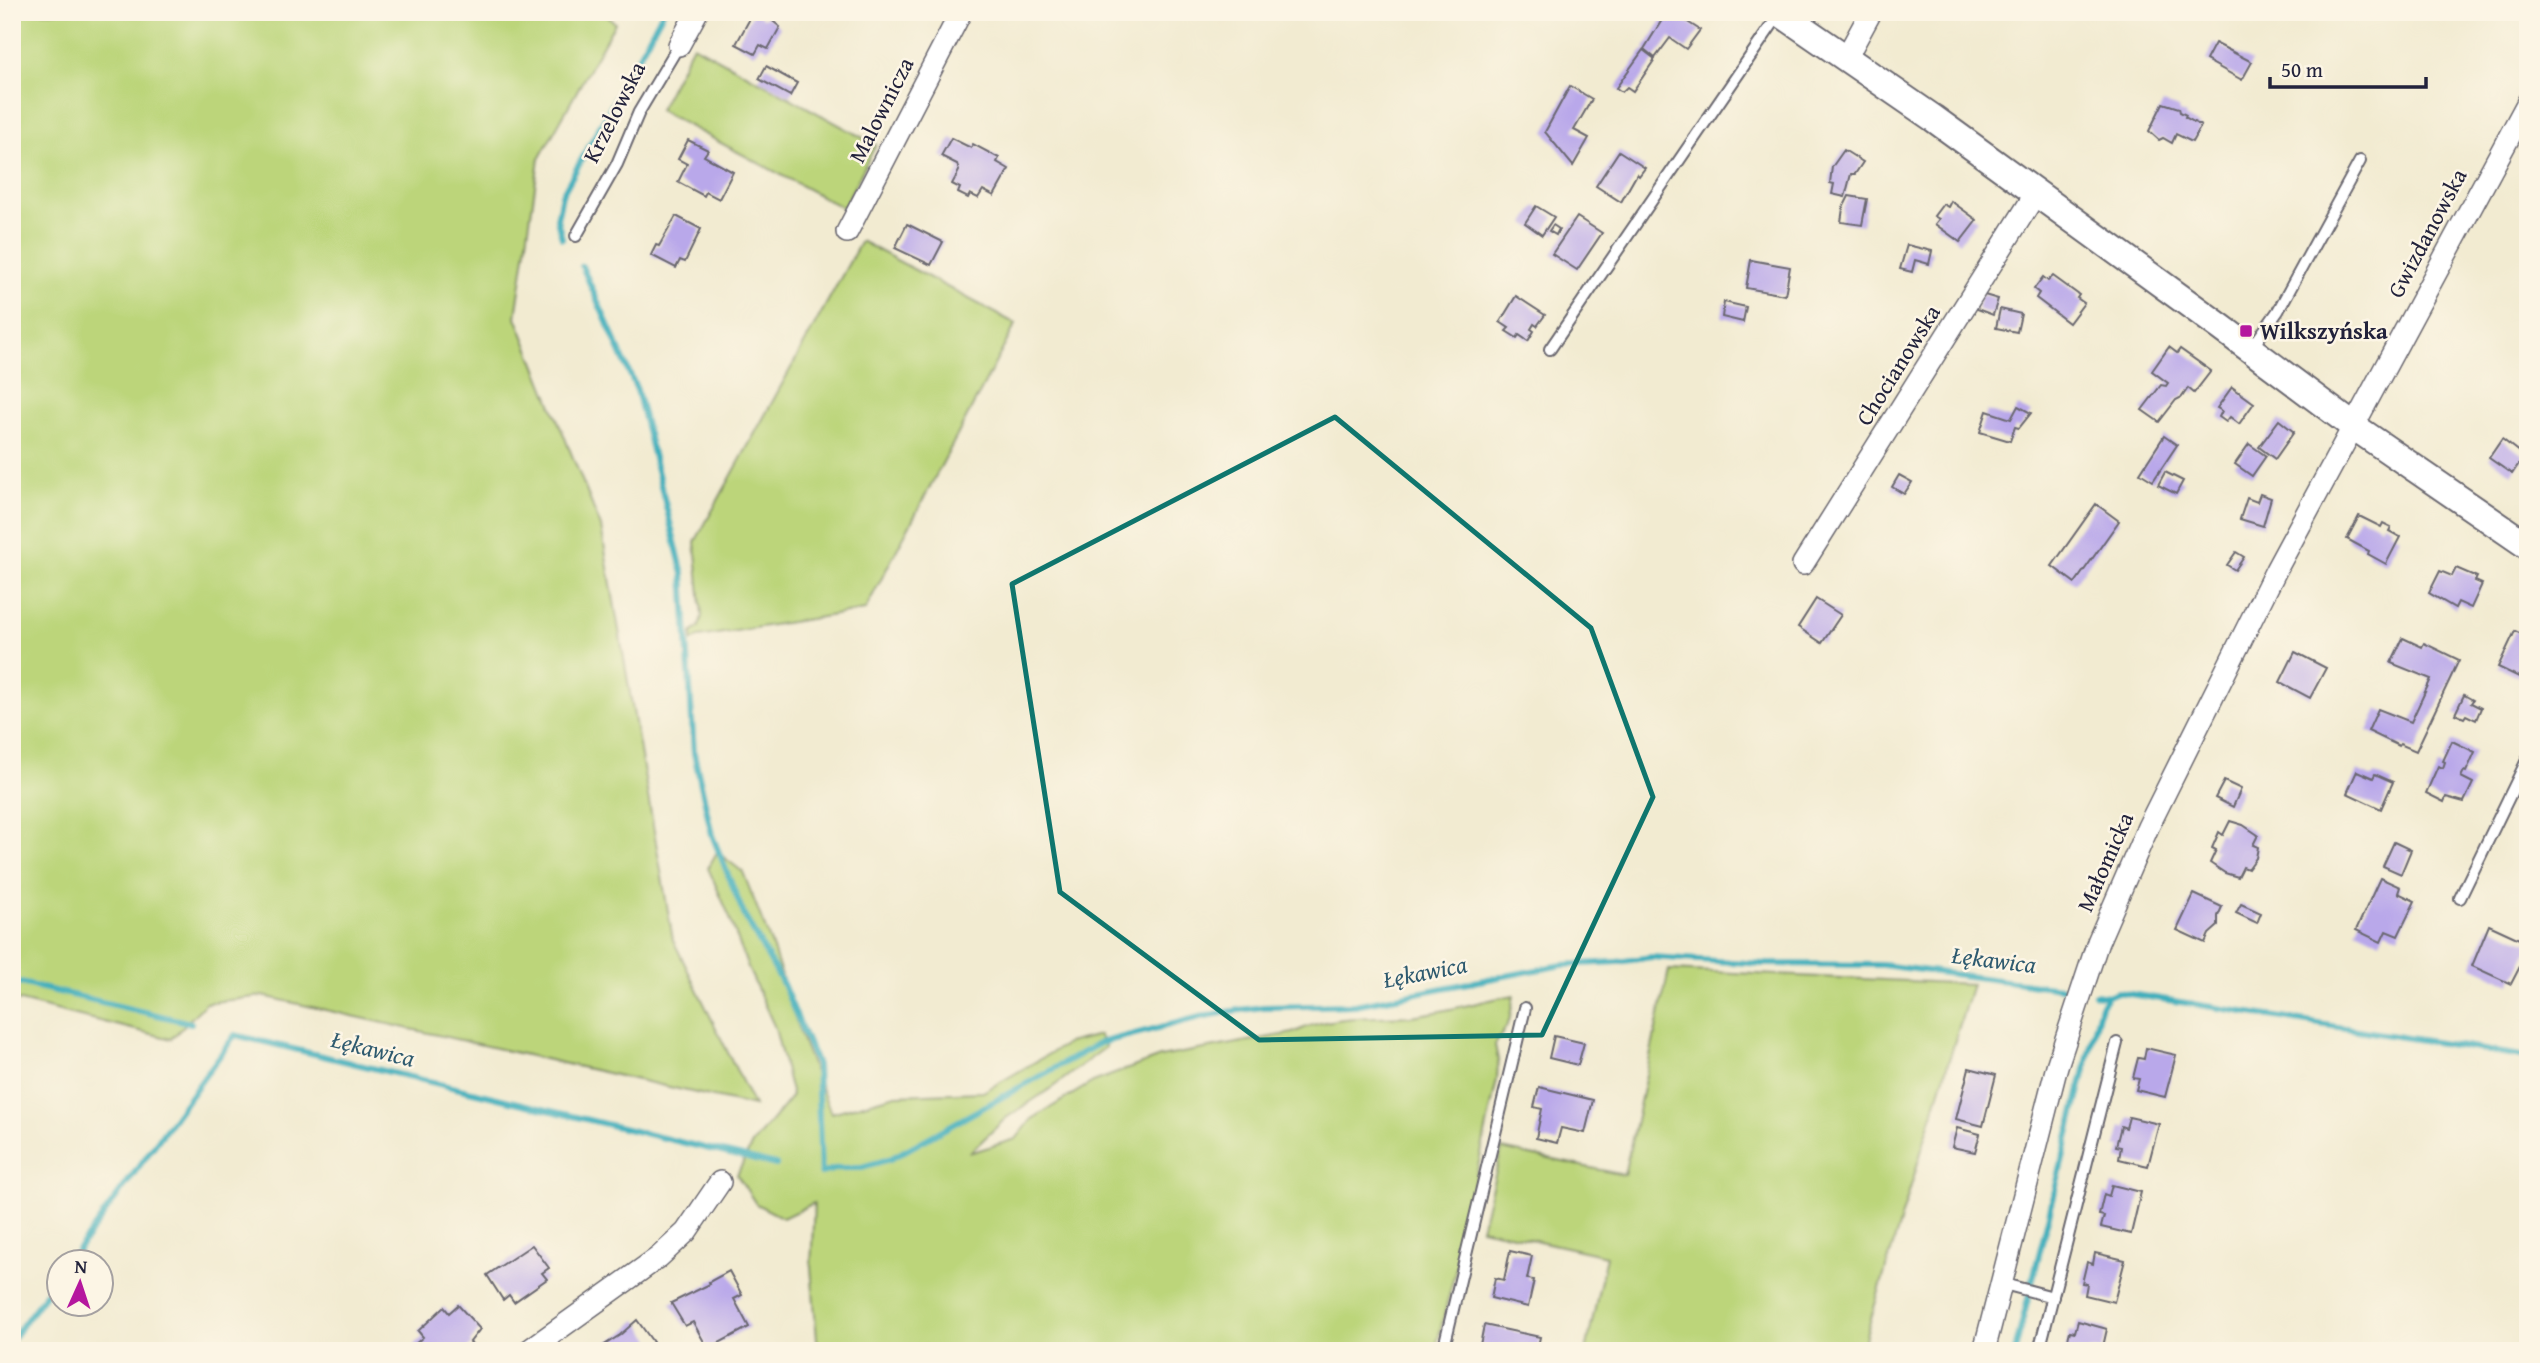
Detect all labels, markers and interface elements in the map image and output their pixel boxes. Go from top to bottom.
scale bar [2270,46,2426,90]
street label: Malownicza [840,51,921,168]
text: 50 m [2281,54,2323,85]
street label: Krzelowska [574,55,653,168]
street label: Gwizdanowska [2379,162,2474,303]
street label: Chocianowska [1847,298,1948,432]
place label: Wilkszyńska [2260,314,2388,347]
marker: Wilkszyńska [2238,323,2254,339]
street label: Małomicka [2068,807,2141,917]
water label: Łękawica [1949,937,2038,982]
water label: Łękawica [1379,946,1470,997]
water label: Łękawica [327,1021,418,1076]
north arrow [46,1248,116,1318]
text: N [74,1252,88,1280]

